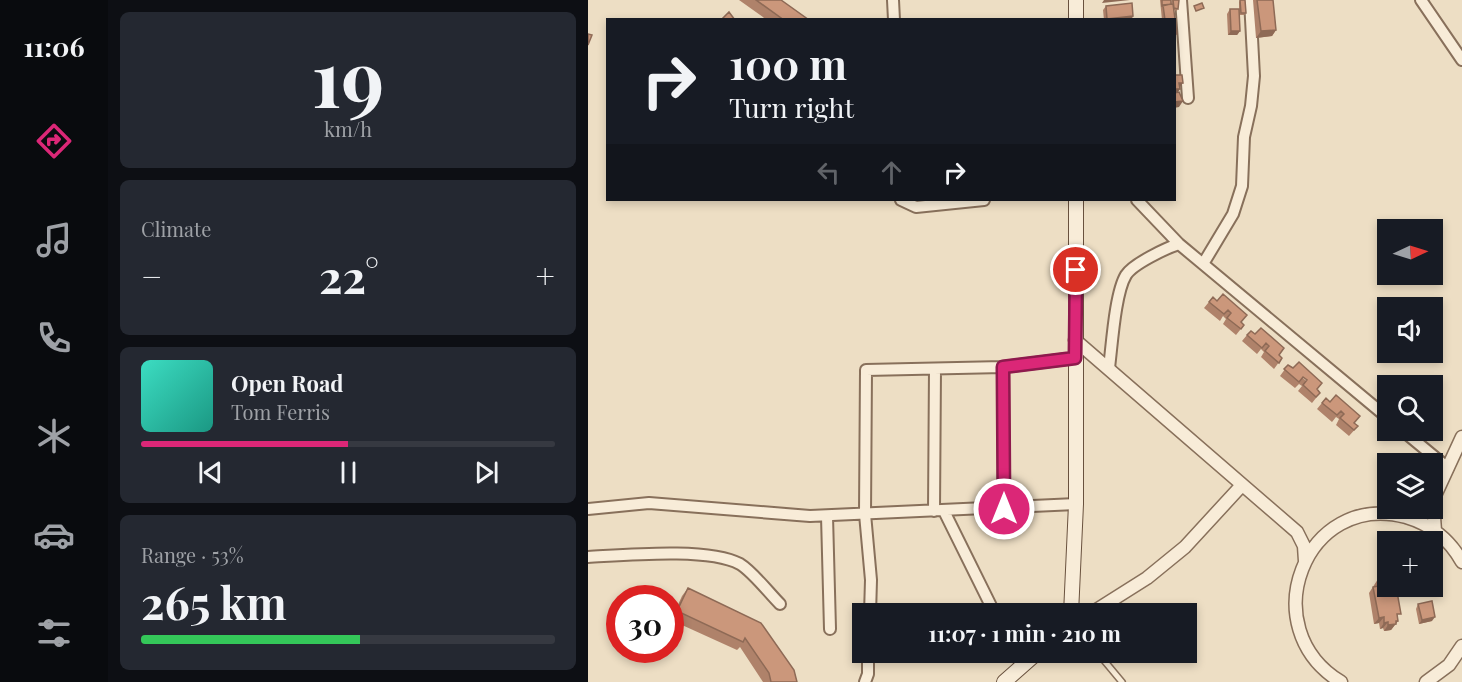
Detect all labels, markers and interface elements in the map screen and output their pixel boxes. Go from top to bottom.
text: 19 [311,24,385,128]
text: 11:06 [23,28,85,64]
text: 100 m [729,35,847,91]
icon: right [630,42,708,120]
text: Turn right [729,89,854,125]
text: km/h [324,115,372,142]
icon: directions [33,120,75,162]
icon: left [812,156,845,189]
icon: ahead [875,156,908,189]
icon: right [938,156,971,189]
text: Climate [141,215,211,242]
icon: music [33,219,75,261]
north arrow [1377,219,1443,285]
map controls [1377,219,1443,597]
pin [1050,244,1101,295]
text: 22° [319,245,379,305]
text: − [141,253,162,297]
text: + [536,253,555,297]
icon: arrive [1059,253,1092,286]
button: sound [1377,297,1443,363]
icon: phone [33,317,75,359]
text: Open Road [231,368,343,398]
button: search [1377,375,1443,441]
text: Tom Ferris [231,398,330,425]
icon: climate [33,415,75,457]
button: layers [1377,453,1443,519]
icon: previous [194,456,227,489]
icon: pause [332,456,365,489]
icon: next [470,456,503,489]
position arrow [972,477,1036,541]
icon: car [33,514,75,556]
button: + [1377,531,1443,597]
text: Range · 53% [141,541,244,568]
text: 265 km [141,571,287,631]
speed limit sign: 30 [606,585,684,663]
icon: filters [33,612,75,654]
text: 11:07 · 1 min · 210 m [928,618,1121,648]

